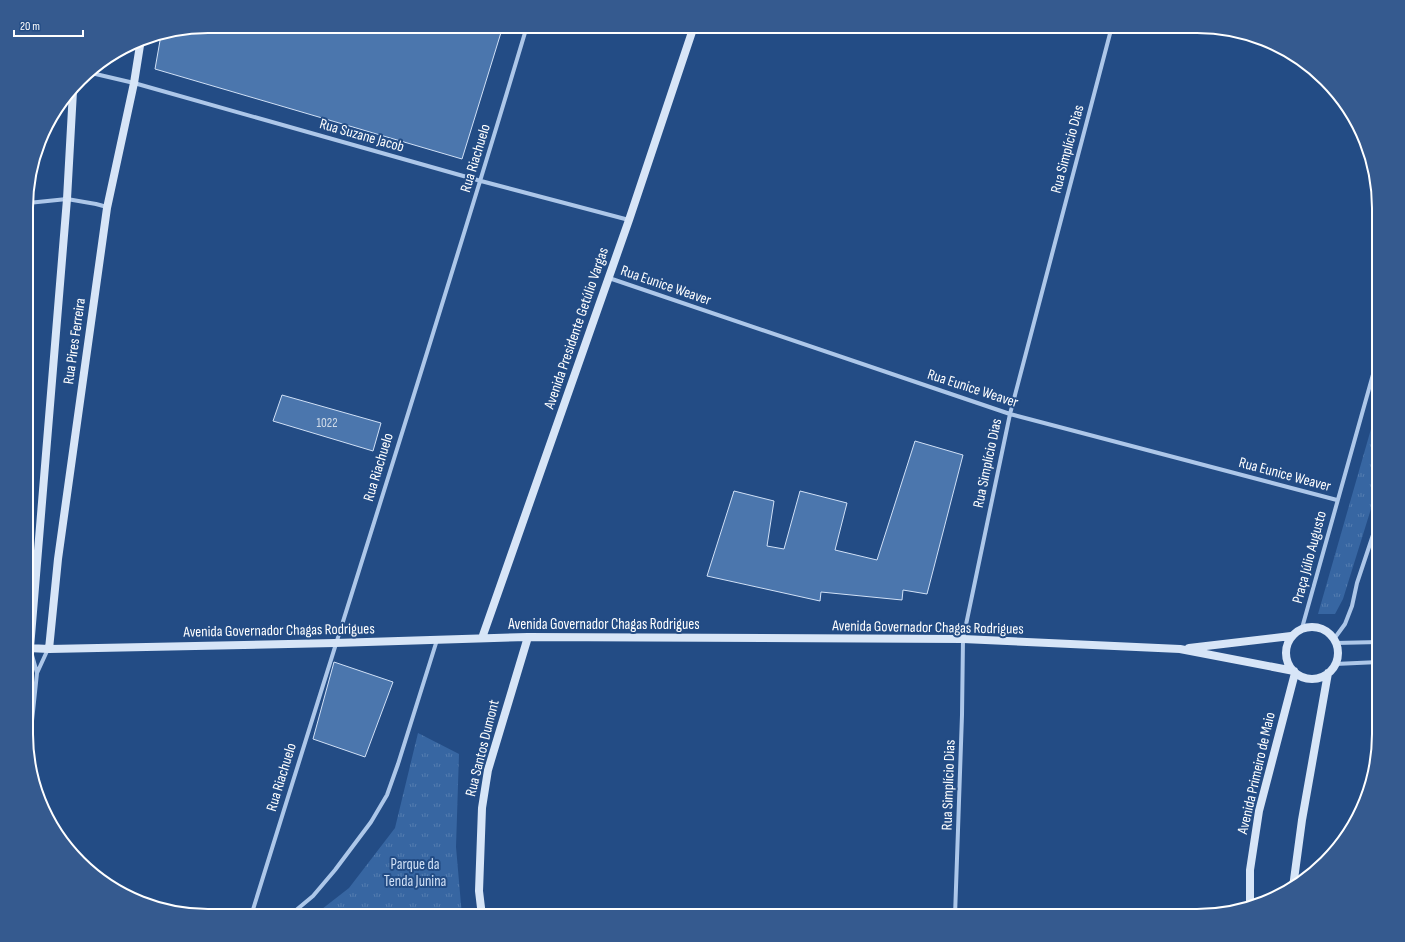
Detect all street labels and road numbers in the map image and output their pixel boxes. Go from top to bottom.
street label: Rua Simplício Dias [1047,103,1088,195]
street label: Rua Suzane Jacob [317,114,406,157]
street label: Rua Riachuelo [456,122,495,195]
street label: Avenida Presidente Getúlio Vargas [540,245,613,412]
street label: Rua Eunice Weaver [618,261,714,310]
street label: Rua Pires Ferreira [59,297,90,385]
street label: Rua Eunice Weaver [925,365,1021,412]
street label: Rua Simplício Dias [969,417,1006,509]
street label: Rua Riachuelo [359,431,398,504]
street label: Rua Eunice Weaver [1237,453,1334,496]
street label: Praça Júlio Augusto [1288,509,1331,605]
street label: Avenida Governador Chagas Rodrigues [507,615,700,634]
street label: Avenida Governador Chagas Rodrigues [831,616,1024,639]
street label: Avenida Governador Chagas Rodrigues [182,619,375,642]
street label: Rua Santos Dumont [461,697,504,799]
street label: Avenida Primeiro de Maio [1233,710,1280,837]
street label: Rua Simplício Dias [937,739,960,831]
street label: Rua Riachuelo [262,741,301,814]

